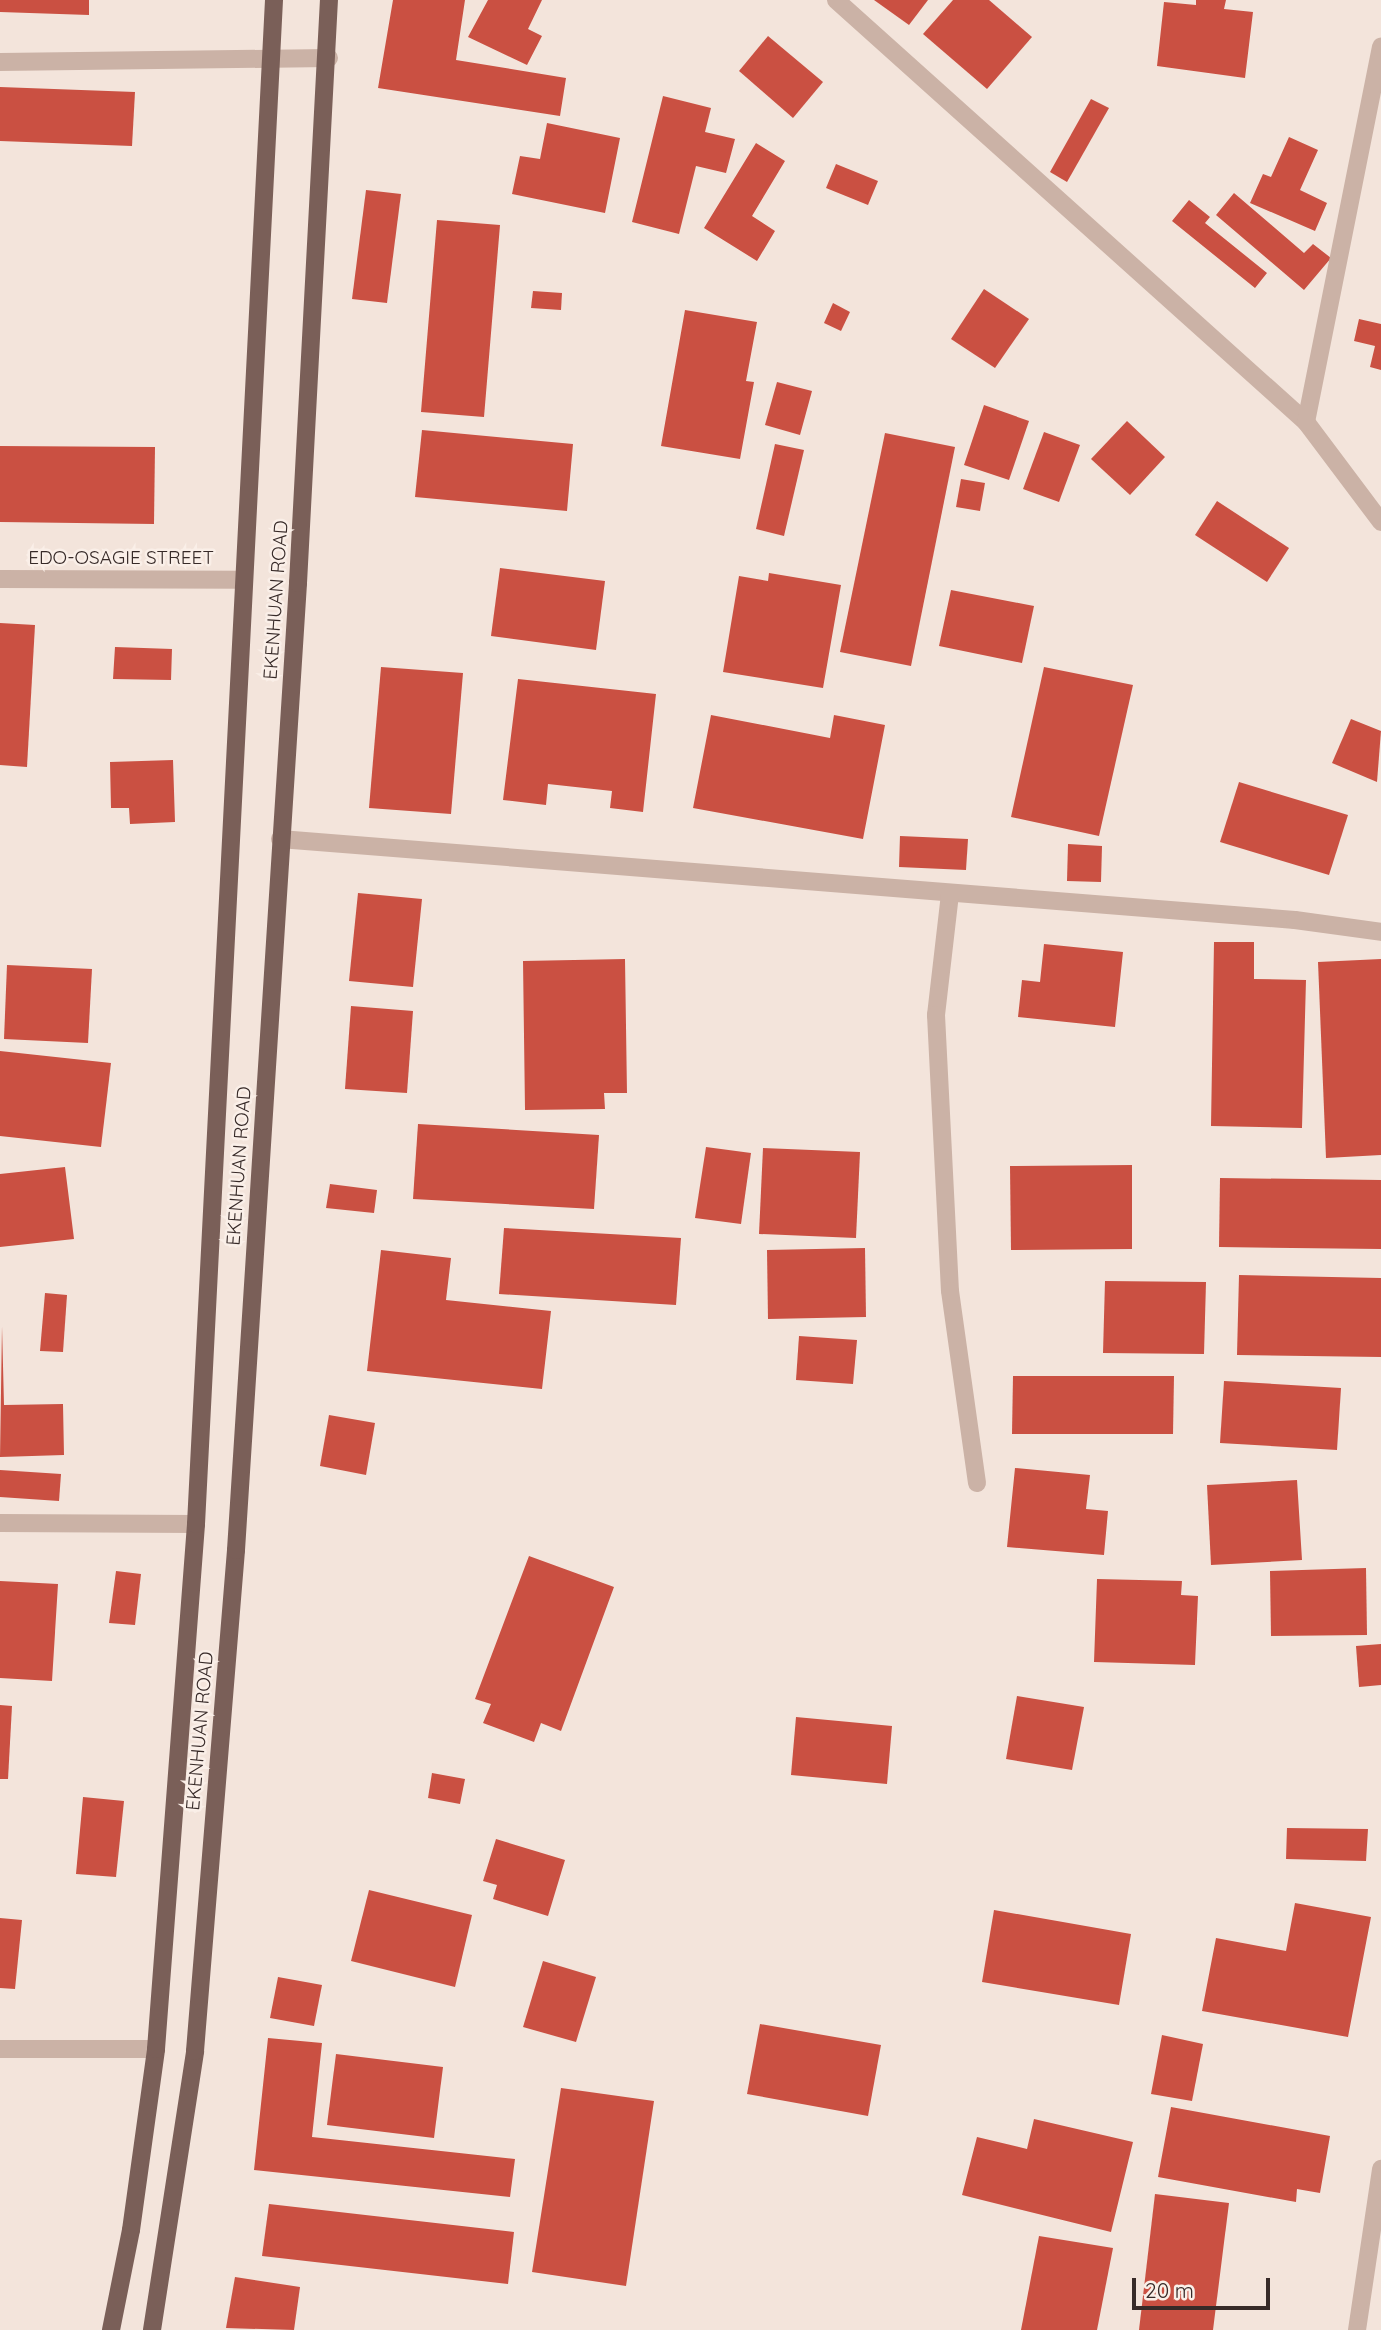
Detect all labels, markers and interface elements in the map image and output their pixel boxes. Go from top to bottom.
street label: EKENHUAN ROAD [259,520,293,680]
street label: EDO-OSAGIE STREET [28,547,214,569]
street label: EKENHUAN ROAD [222,1086,256,1246]
street label: EKENHUAN ROAD [182,1651,218,1811]
scale bar [1136,2264,1274,2308]
text: 20 m [1145,2277,1194,2303]

